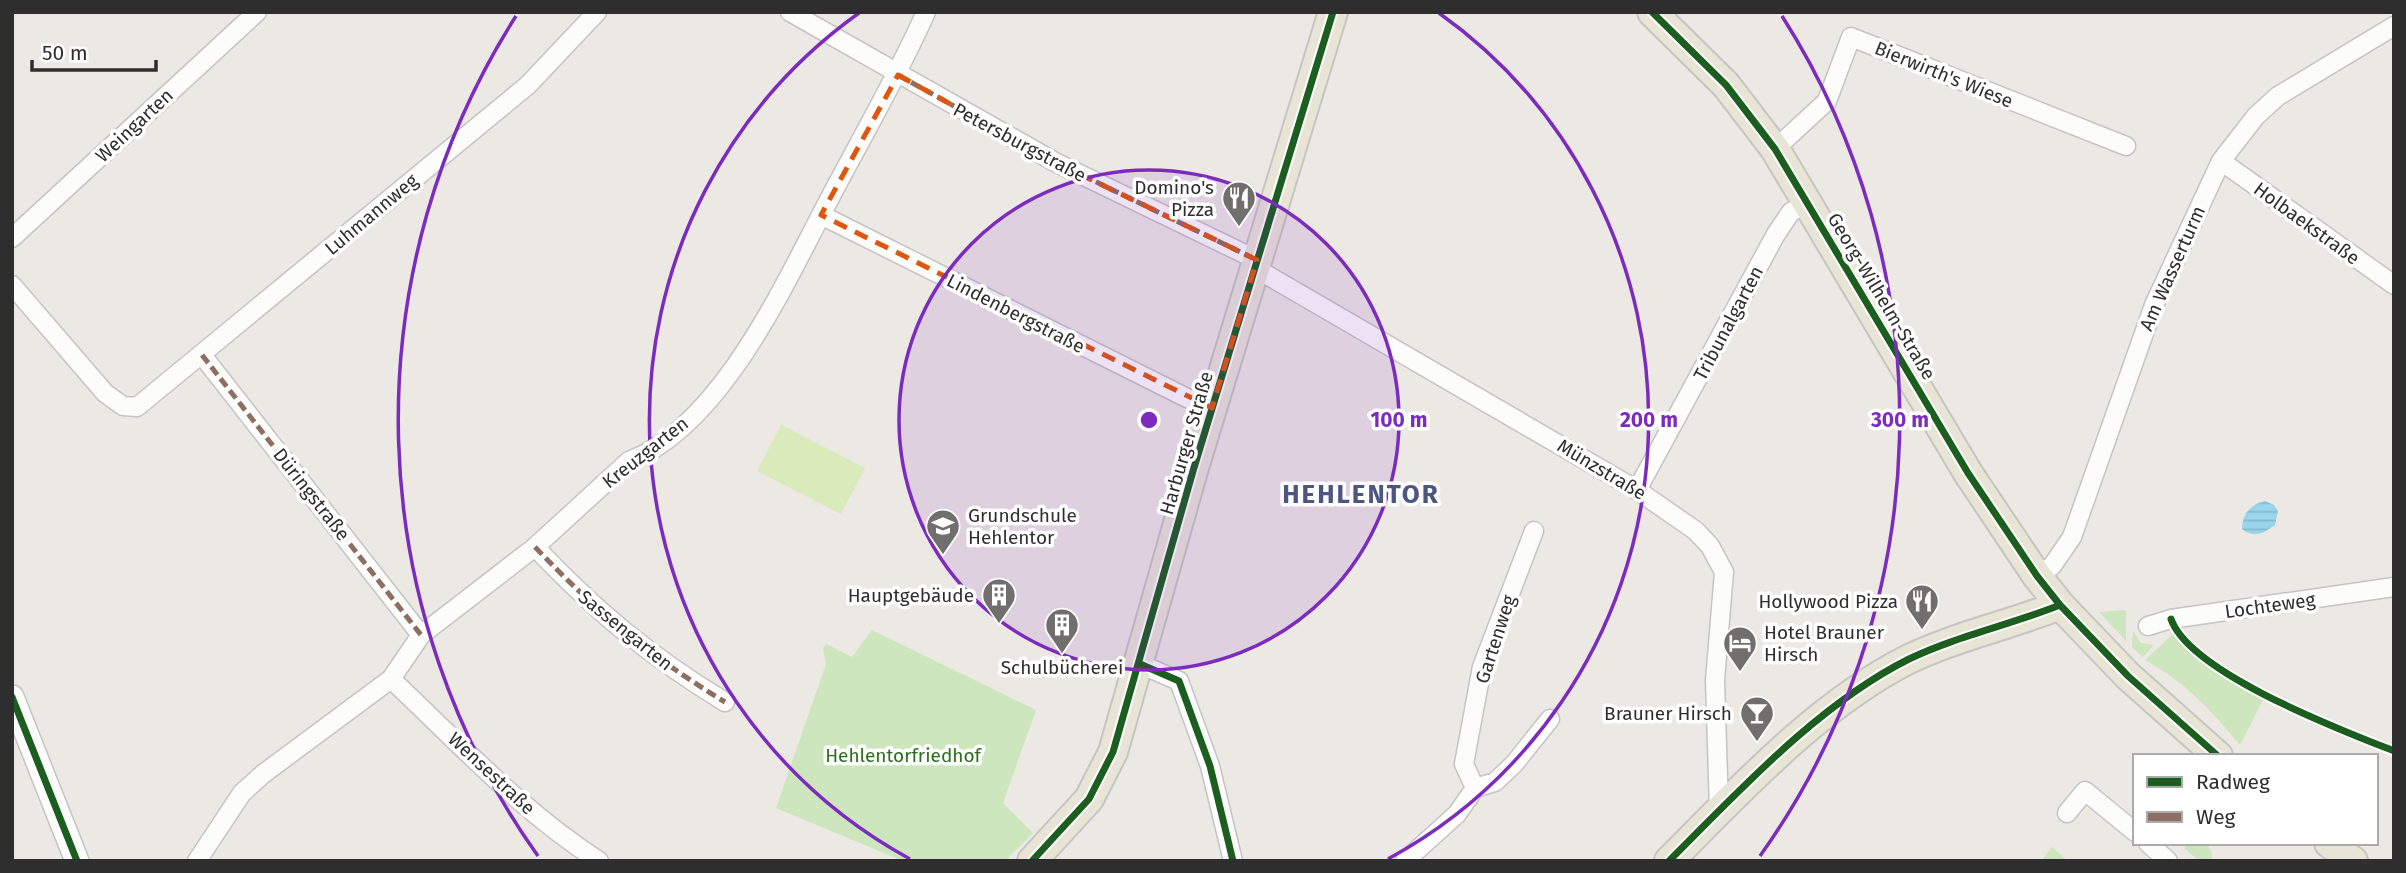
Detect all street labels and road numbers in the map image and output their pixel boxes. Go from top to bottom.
street label: Bierwirth's Wiese [1871,36,2016,113]
street label: Weingarten [91,84,178,167]
street label: Petersburgstraße [949,98,1090,187]
street label: Luhmannweg [320,169,423,260]
street label: Holbaekstraße [2249,177,2364,270]
street label: Am Wasserturm [2135,202,2210,334]
street label: Georg-Wilhelm-Straße [1823,209,1940,384]
street label: Tribunalgarten [1689,262,1768,384]
street label: Lindenbergstraße [943,269,1089,358]
street label: Harburger Straße [1155,369,1218,518]
street label: Kreuzgarten [598,412,693,493]
street label: Münzstraße [1553,434,1650,505]
street label: Düringstraße [268,443,355,545]
street label: Sassengarten [574,585,678,675]
street label: Lochteweg [2223,588,2317,623]
street label: Gartenweg [1470,592,1521,686]
street label: Wensestraße [443,727,540,819]

